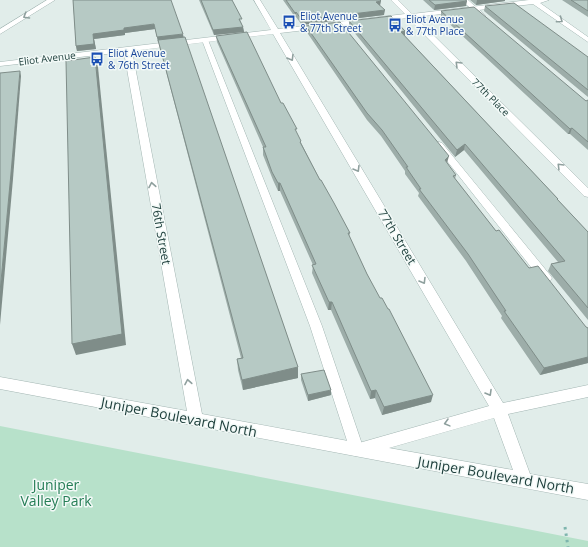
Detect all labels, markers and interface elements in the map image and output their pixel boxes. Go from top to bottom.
place label: Eliot Avenue & 77th Street [300,9,362,35]
one-way arrow [23,11,30,19]
place label: Eliot Avenue & 77th Place [406,12,465,38]
bus stop icon: Eliot Avenue & 77th Street [281,14,297,30]
one-way arrow [556,15,563,23]
bus stop icon: Eliot Avenue & 77th Place [387,17,403,33]
place label: Eliot Avenue & 76th Street [108,46,170,72]
street label: Eliot Avenue [18,47,77,68]
bus stop icon: Eliot Avenue & 76th Street [89,51,105,67]
one-way arrow [286,53,293,61]
one-way arrow [455,62,463,69]
street label: 77th Place [469,75,513,119]
one-way arrow [557,163,565,171]
one-way arrow [352,165,359,173]
one-way arrow [148,182,157,188]
street label: 76th Street [148,202,175,266]
street label: 77th Street [374,206,421,268]
one-way arrow [418,277,425,285]
one-way arrow [185,378,193,385]
one-way arrow [484,389,491,397]
street label: Juniper Boulevard North [97,392,259,441]
one-way arrow [444,419,451,427]
street label: Juniper Boulevard North [414,451,576,498]
park label: Juniper Valley Park [21,475,92,510]

